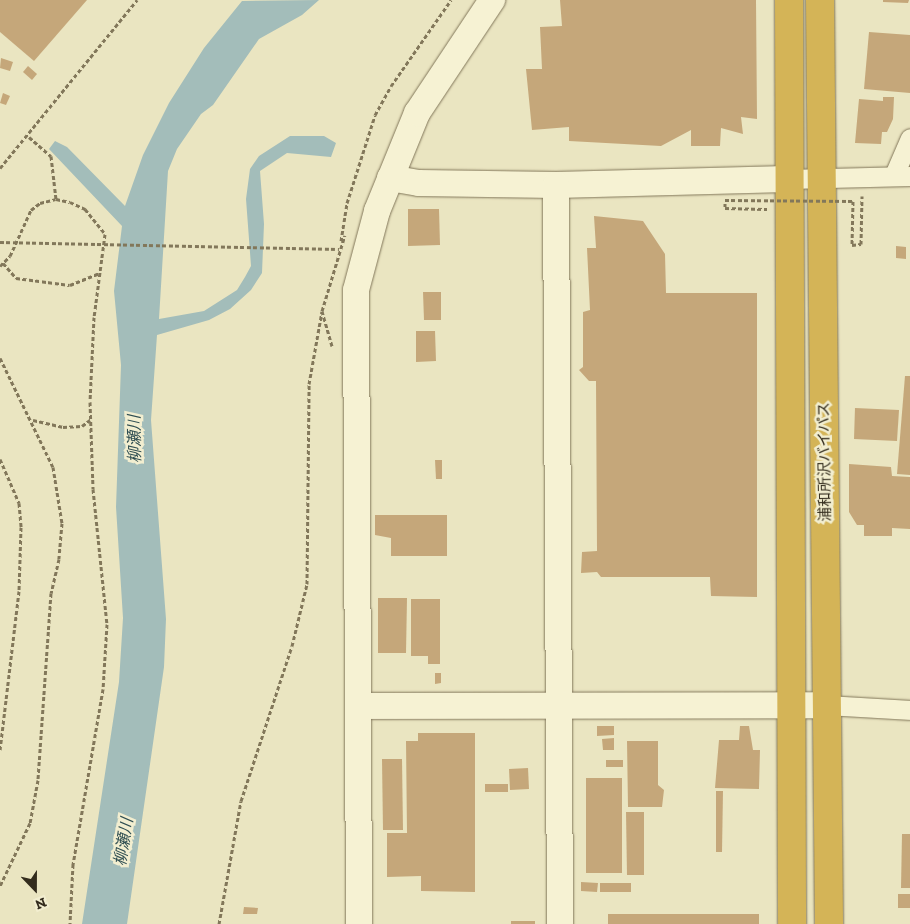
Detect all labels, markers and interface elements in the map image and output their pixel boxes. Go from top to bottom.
street label: 浦和所沢バイパス [815,402,835,522]
water label: 柳瀬川 [125,415,145,463]
water label: 柳瀬川 [111,817,137,867]
north arrow [10,864,60,914]
text: N [33,893,49,913]

